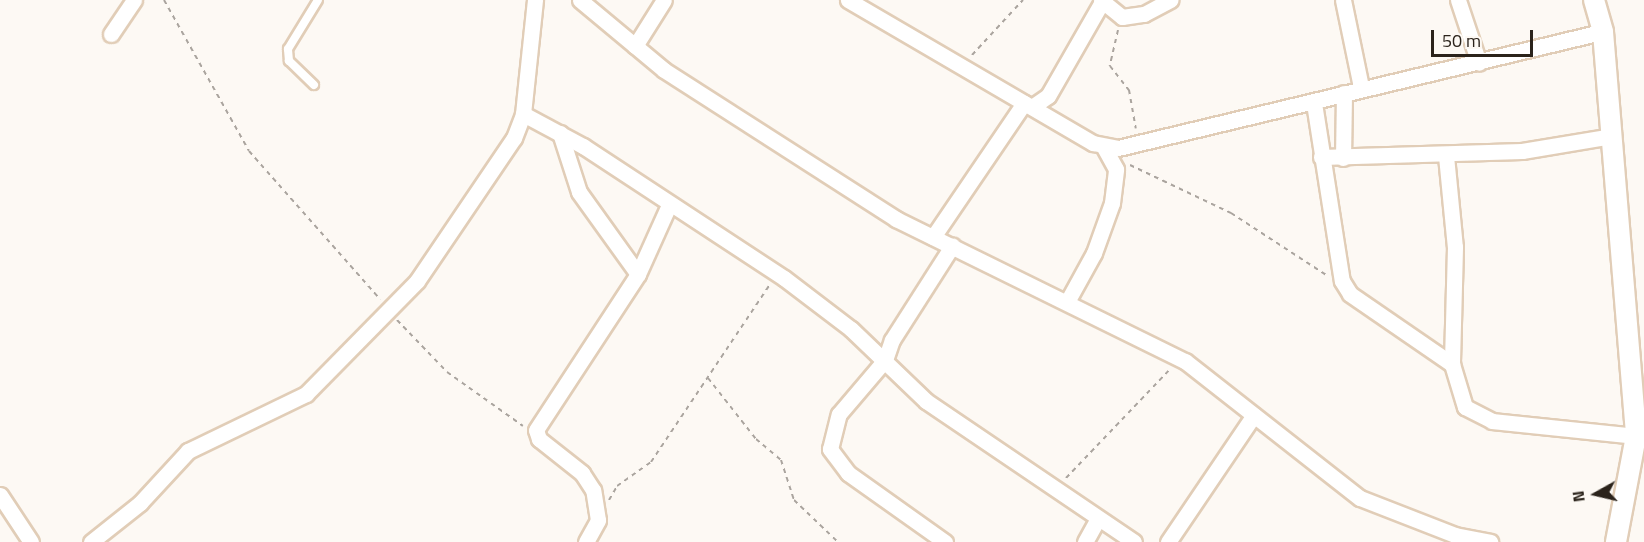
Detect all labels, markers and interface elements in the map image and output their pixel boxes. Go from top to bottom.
scale bar [1434,18,1536,56]
text: 50 m [1442,27,1481,54]
north arrow [1566,464,1626,524]
text: N [1566,489,1591,504]

